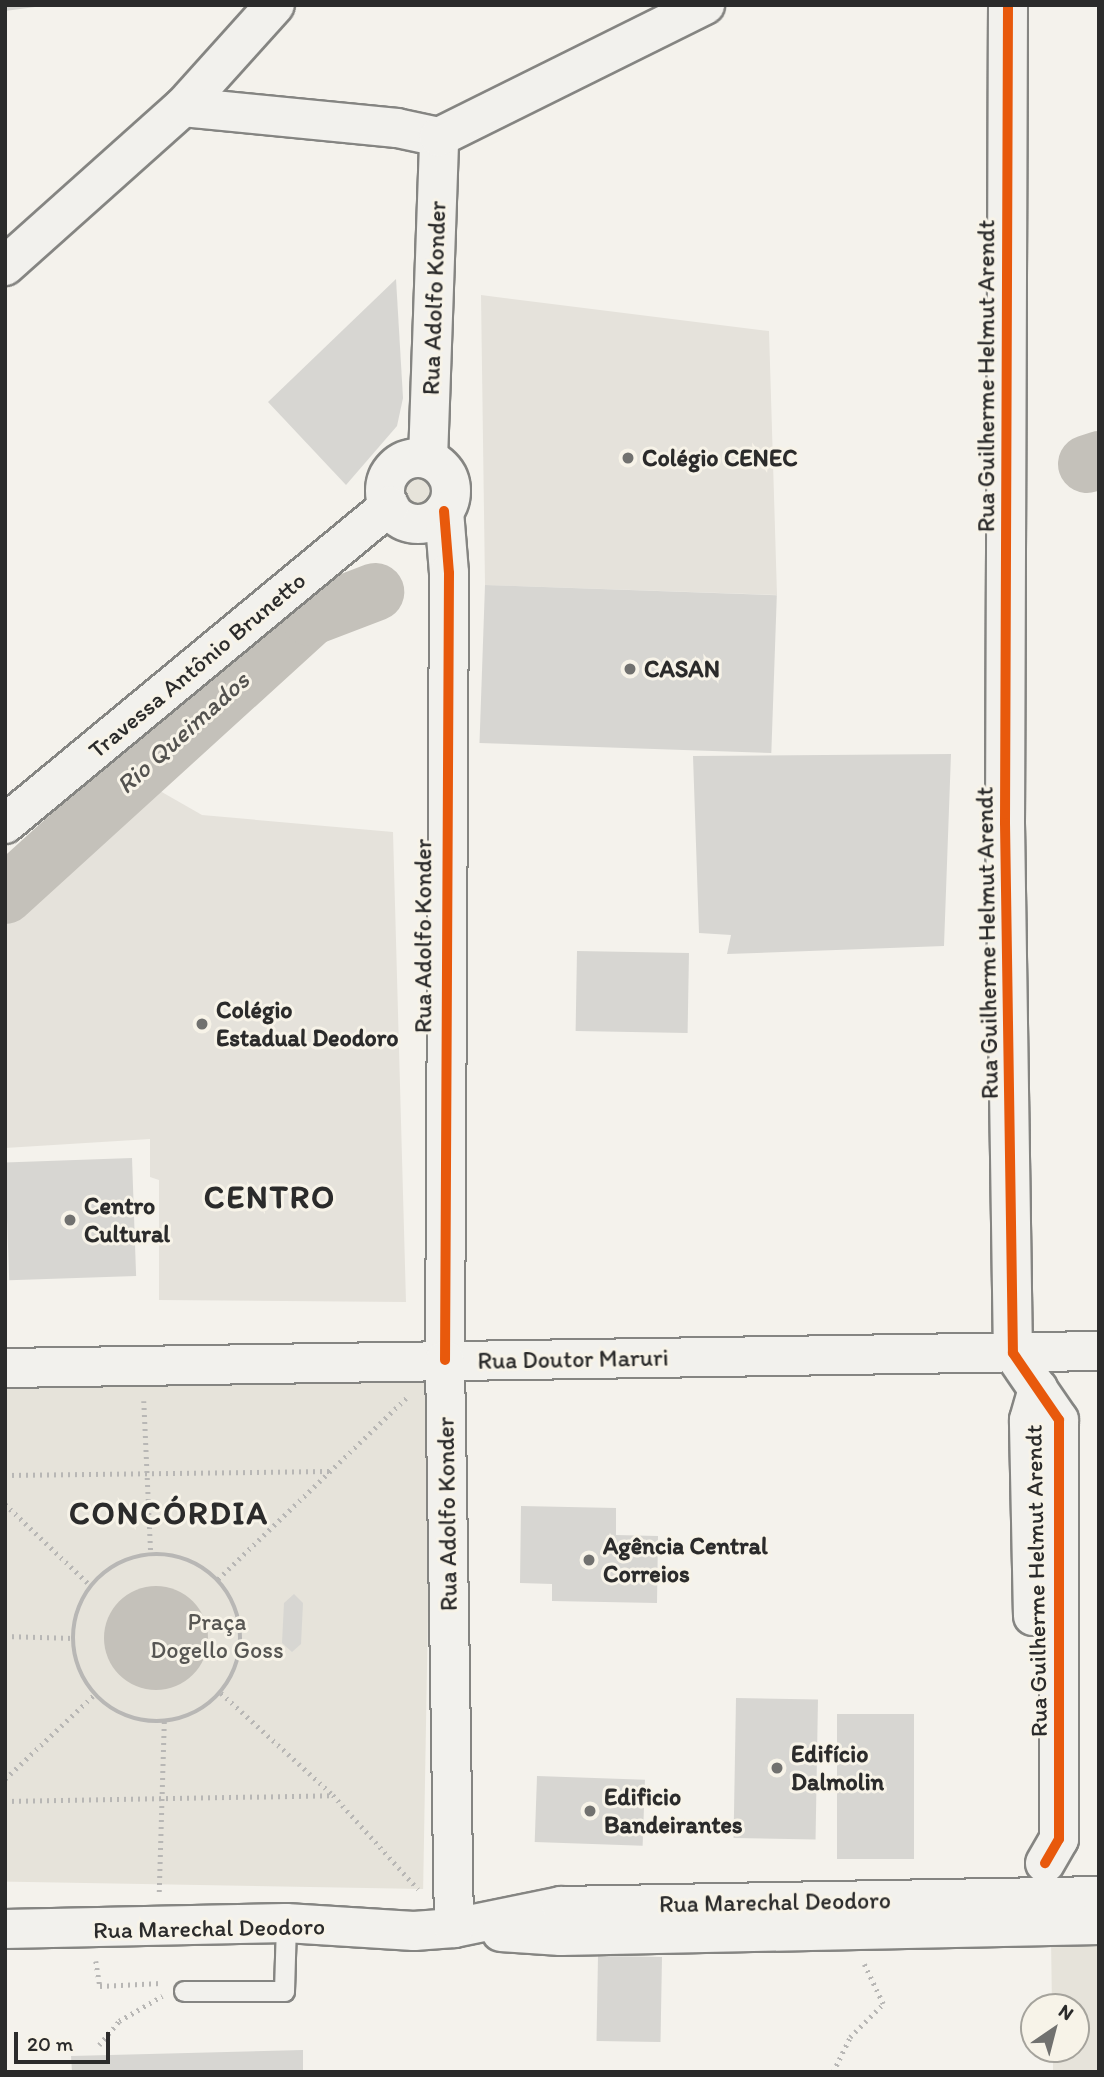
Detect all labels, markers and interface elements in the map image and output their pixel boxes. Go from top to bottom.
street label: Rua Adolfo Konder [416,200,452,396]
street label: Rua Guilherme Helmut Arendt [972,220,1000,532]
place label: Colégio CENEC [642,444,798,472]
marker: Colégio CENEC [620,450,636,466]
street label: Travessa Antônio Brunetto [82,566,312,764]
place label: CASAN [644,655,720,683]
marker: CASAN [622,661,638,677]
water label: Rio Queimados [110,665,256,801]
street label: Rua Guilherme Helmut Arendt [970,787,1004,1099]
street label: Rua Adolfo Konder [409,839,437,1033]
place label: Colégio Estadual Deodoro [216,996,399,1052]
marker: Colégio Estadual Deodoro [194,1016,210,1032]
district label: CENTRO [205,1178,335,1216]
place label: Centro Cultural [84,1192,170,1248]
marker: Centro Cultural [62,1212,78,1228]
street label: Rua Doutor Maruri [477,1343,669,1375]
street label: Rua Adolfo Konder [431,1417,463,1611]
street label: Rua Guilherme Helmut Arendt [1019,1425,1053,1737]
district label: CONCÓRDIA [72,1494,266,1532]
place label: Agência Central Correios [603,1532,767,1588]
marker: Agência Central Correios [581,1552,597,1568]
park label: Praça Dogello Goss [150,1608,284,1664]
place label: Edifício Dalmolin [791,1740,884,1796]
marker: Edifício Dalmolin [769,1760,785,1776]
place label: Edificio Bandeirantes [604,1783,743,1839]
marker: Edificio Bandeirantes [582,1803,598,1819]
street label: Rua Marechal Deodoro [659,1886,891,1918]
street label: Rua Marechal Deodoro [93,1912,325,1944]
north arrow [1020,1993,1090,2063]
text: N [1054,1999,1078,2025]
scale bar [18,2018,114,2062]
text: 20 m [27,2031,73,2056]

